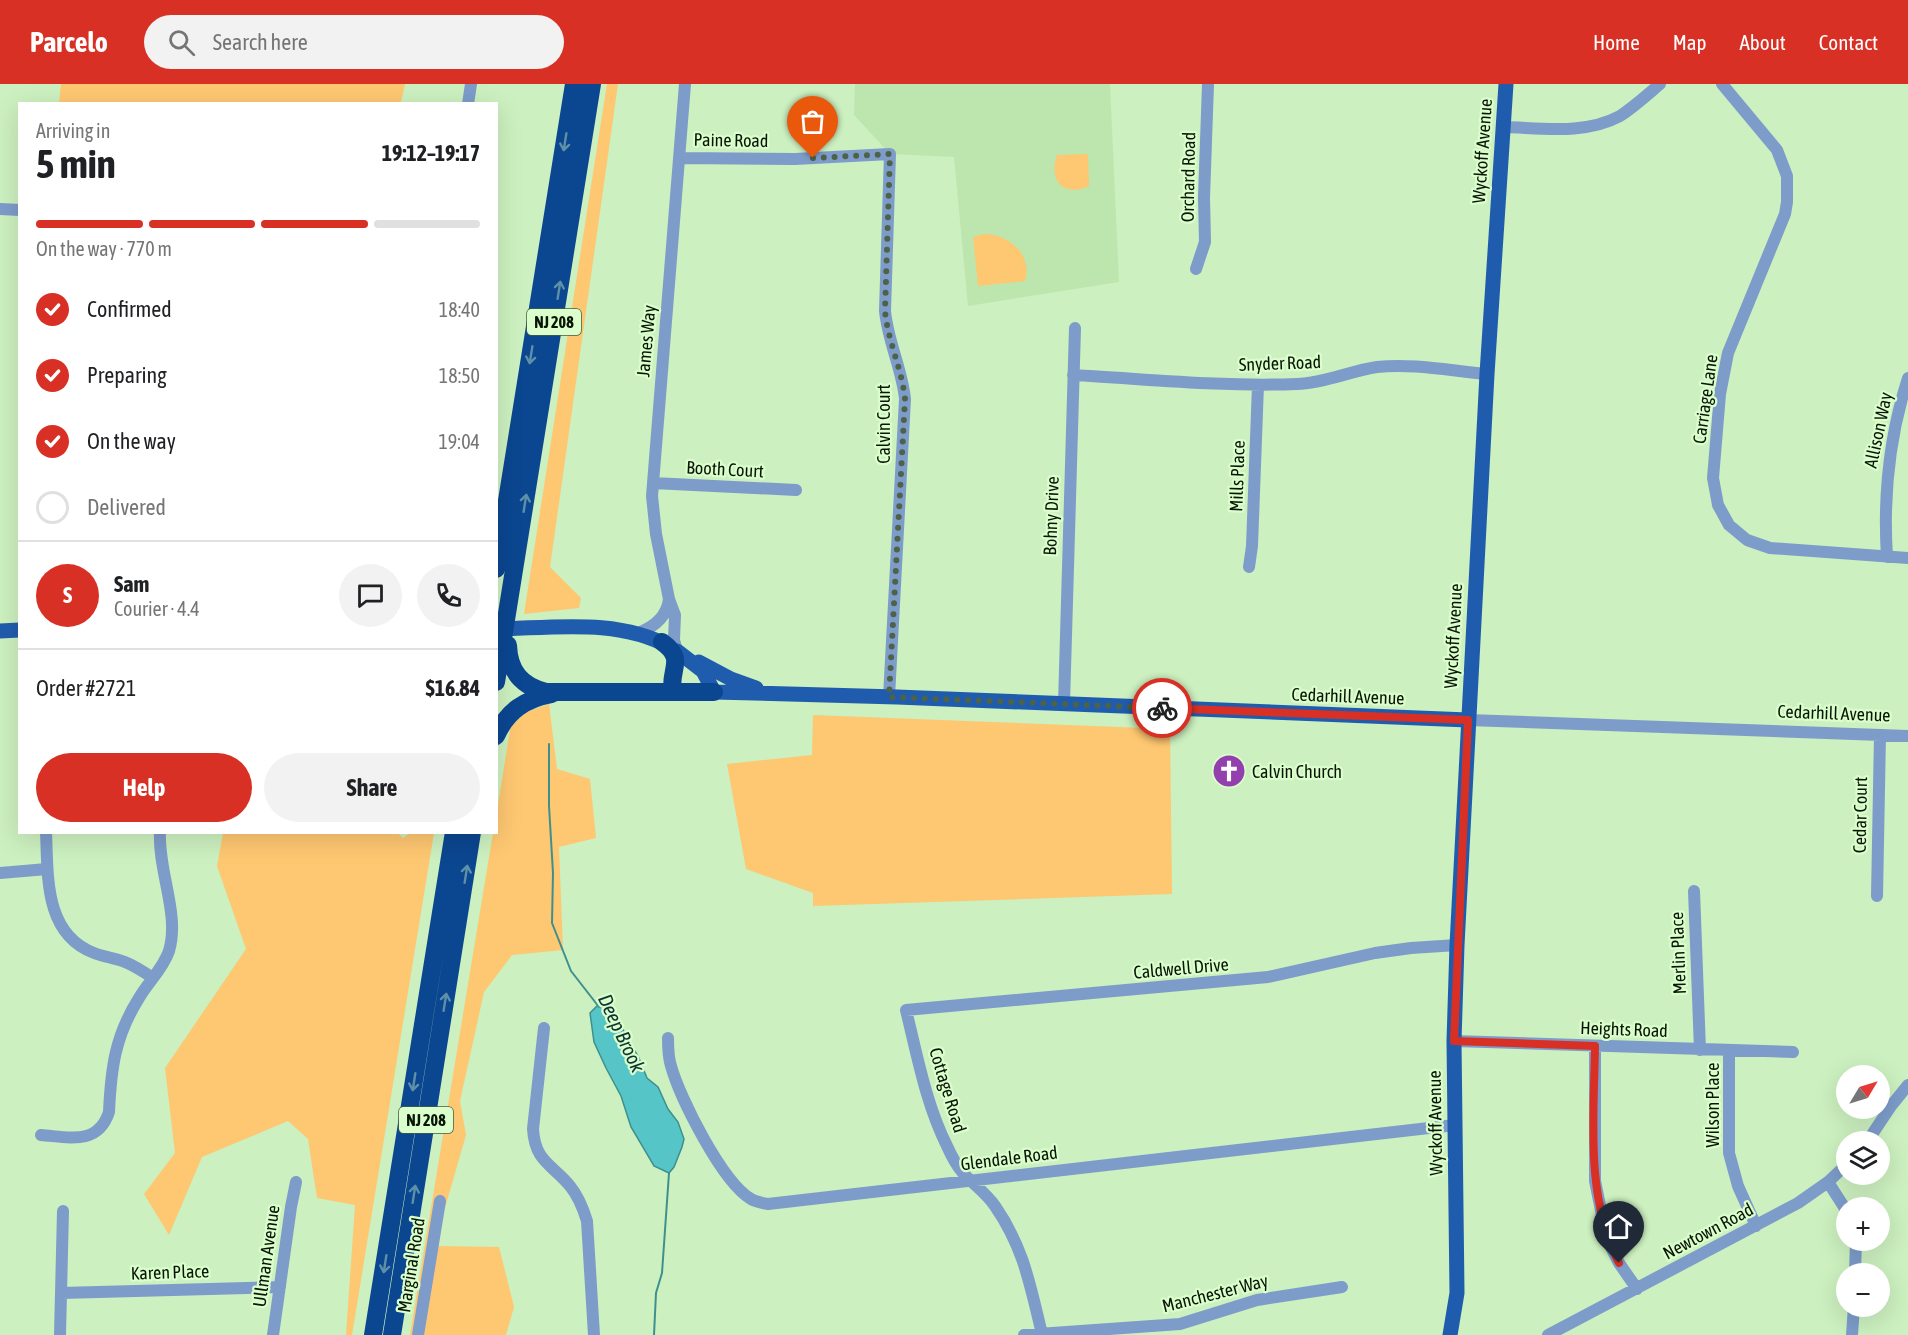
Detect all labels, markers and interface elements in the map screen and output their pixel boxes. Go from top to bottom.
search box [144,15,564,69]
text: Parcelo [30,26,108,58]
icon: search [165,26,198,59]
text: Search here [213,29,308,55]
text: Home [1593,30,1640,54]
text: Map [1673,30,1707,54]
text: About [1740,30,1786,54]
text: Contact [1819,30,1878,54]
pin [787,96,838,158]
street label: Wyckoff Avenue [1468,98,1496,204]
icon: bag [796,105,829,138]
text: Arriving in [36,119,110,142]
street label: Paine Road [693,129,769,151]
one-way arrow [560,131,571,151]
street label: Orchard Road [1177,132,1199,222]
text: 19:12–19:17 [382,140,480,166]
text: 5 min [36,142,116,186]
text: On the way · 770 m [36,237,172,260]
one-way arrow [554,280,565,300]
icon: check [36,293,69,326]
text: Confirmed [87,296,172,322]
text: 18:40 [439,298,480,321]
street label: James Way [632,304,660,378]
road number: NJ 208 [527,309,581,335]
one-way arrow [525,345,536,364]
street label: Snyder Road [1238,351,1322,375]
street label: Carriage Lane [1688,353,1722,445]
icon: check [36,359,69,392]
text: Preparing [87,362,167,388]
text: 18:50 [439,364,480,387]
street label: Calvin Court [873,384,894,464]
street label: Allison Way [1860,390,1896,470]
icon: check [36,425,69,458]
text: On the way [87,428,176,454]
text: 19:04 [438,430,480,453]
street label: Mills Place [1225,440,1249,512]
street label: Booth Court [686,456,764,482]
street label: Bohny Drive [1039,476,1063,556]
text: Delivered [87,494,166,520]
one-way arrow [520,494,531,513]
button: chat [339,564,402,627]
button: phone [417,564,480,627]
text: Sam [114,571,149,597]
text: S [63,582,72,608]
street label: Wyckoff Avenue [1440,583,1466,689]
text: Courier · 4.4 [114,597,200,620]
text: Order #2721 [36,675,136,701]
text: $16.84 [425,675,480,701]
courier [1132,678,1192,738]
street label: Cedarhill Avenue [1291,684,1405,708]
icon: bike [1146,692,1179,725]
street label: Cedarhill Avenue [1777,701,1891,725]
button: Help [36,753,252,822]
button: Share [264,753,480,822]
church icon: Calvin Church [1211,753,1247,789]
place label: Calvin Church [1252,761,1342,782]
street label: Cedar Court [1849,777,1871,853]
one-way arrow [460,865,471,885]
street label: Merlin Place [1666,911,1690,995]
street label: Caldwell Drive [1133,953,1229,983]
water label: Deep Brook [594,990,650,1076]
one-way arrow [440,992,451,1012]
street label: Heights Road [1580,1017,1668,1041]
street label: Cottage Road [925,1045,971,1135]
street label: Wilson Place [1702,1063,1723,1147]
north arrow [1836,1065,1890,1119]
map controls [1836,1065,1890,1317]
street label: Wyckoff Avenue [1424,1070,1446,1176]
one-way arrow [408,1072,419,1092]
road number: NJ 208 [399,1107,453,1133]
button: layers [1836,1131,1890,1185]
street label: Glendale Road [959,1142,1059,1174]
one-way arrow [409,1185,420,1205]
button: + [1836,1197,1890,1251]
street label: Newtown Road [1659,1199,1757,1263]
pin [1593,1201,1644,1263]
street label: Ullman Avenue [248,1204,284,1308]
icon: home [1602,1210,1635,1243]
street label: Marginal Road [393,1216,429,1314]
one-way arrow [379,1253,390,1273]
street label: Karen Place [131,1260,209,1284]
button: − [1836,1263,1890,1317]
street label: Manchester Way [1160,1270,1270,1316]

